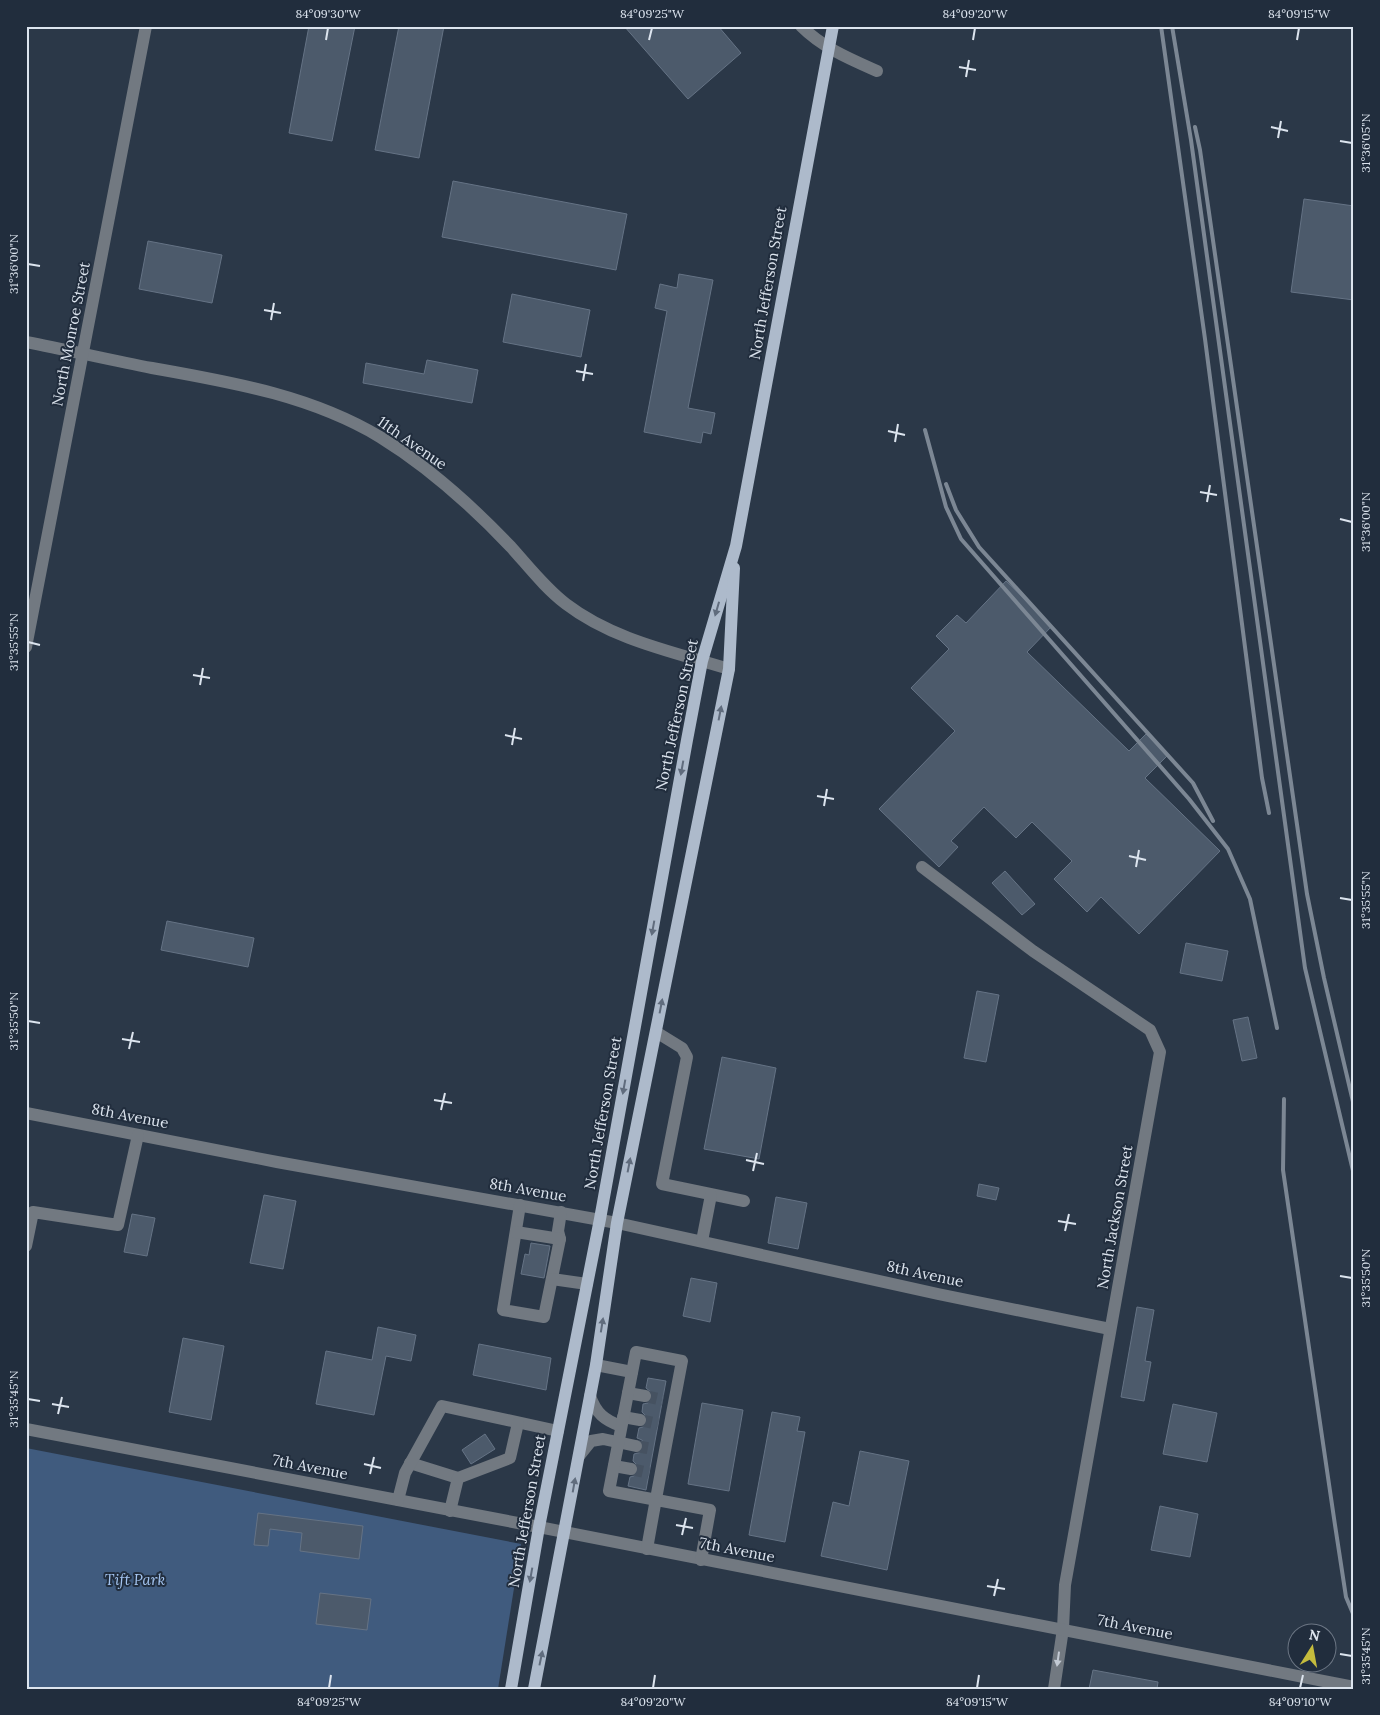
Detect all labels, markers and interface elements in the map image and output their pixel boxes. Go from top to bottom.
text: 84°09'30"W [295,6,362,21]
text: 84°09'25"W [620,6,685,21]
text: 84°09'20"W [943,6,1008,21]
text: 84°09'15"W [1268,6,1331,21]
text: 31°36'05"N [1358,113,1373,173]
street label: North Jefferson Street [745,205,790,361]
text: 31°36'00"N [6,234,21,294]
street label: North Monroe Street [47,260,94,408]
street label: 11th Avenue [374,412,451,473]
text: 31°36'00"N [1358,492,1373,552]
one-way arrow [713,602,721,617]
text: 31°35'55"N [6,613,21,671]
street label: North Jefferson Street [651,637,702,793]
one-way arrow [717,705,725,721]
one-way arrow [677,760,685,776]
text: 31°35'55"N [1358,871,1373,929]
one-way arrow [649,920,657,936]
text: 31°35'50"N [6,992,21,1050]
one-way arrow [657,998,665,1013]
street label: North Jefferson Street [580,1035,625,1191]
one-way arrow [620,1080,628,1096]
street label: 8th Avenue [90,1099,170,1132]
street label: North Jackson Street [1092,1143,1137,1290]
one-way arrow [625,1157,633,1173]
street label: 8th Avenue [488,1173,568,1206]
text: 31°35'50"N [1358,1249,1373,1307]
street label: 8th Avenue [885,1256,965,1291]
one-way arrow [599,1317,607,1333]
text: 31°35'45"N [6,1370,21,1428]
street label: North Jefferson Street [504,1433,549,1589]
street label: 7th Avenue [271,1450,349,1483]
one-way arrow [570,1477,578,1493]
street label: 7th Avenue [698,1533,776,1566]
one-way arrow [527,1567,535,1583]
park label: Tift Park [105,1570,165,1589]
street label: 7th Avenue [1096,1610,1174,1643]
north arrow [1288,1622,1338,1672]
text: N [1307,1625,1322,1645]
text: 31°35'45"N [1358,1627,1373,1685]
one-way arrow [537,1650,545,1666]
one-way arrow [1054,1651,1062,1667]
text: 84°09'25"W [297,1694,362,1709]
text: 84°09'20"W [621,1694,686,1709]
text: 84°09'15"W [946,1694,1009,1709]
text: 84°09'10"W [1269,1694,1332,1709]

